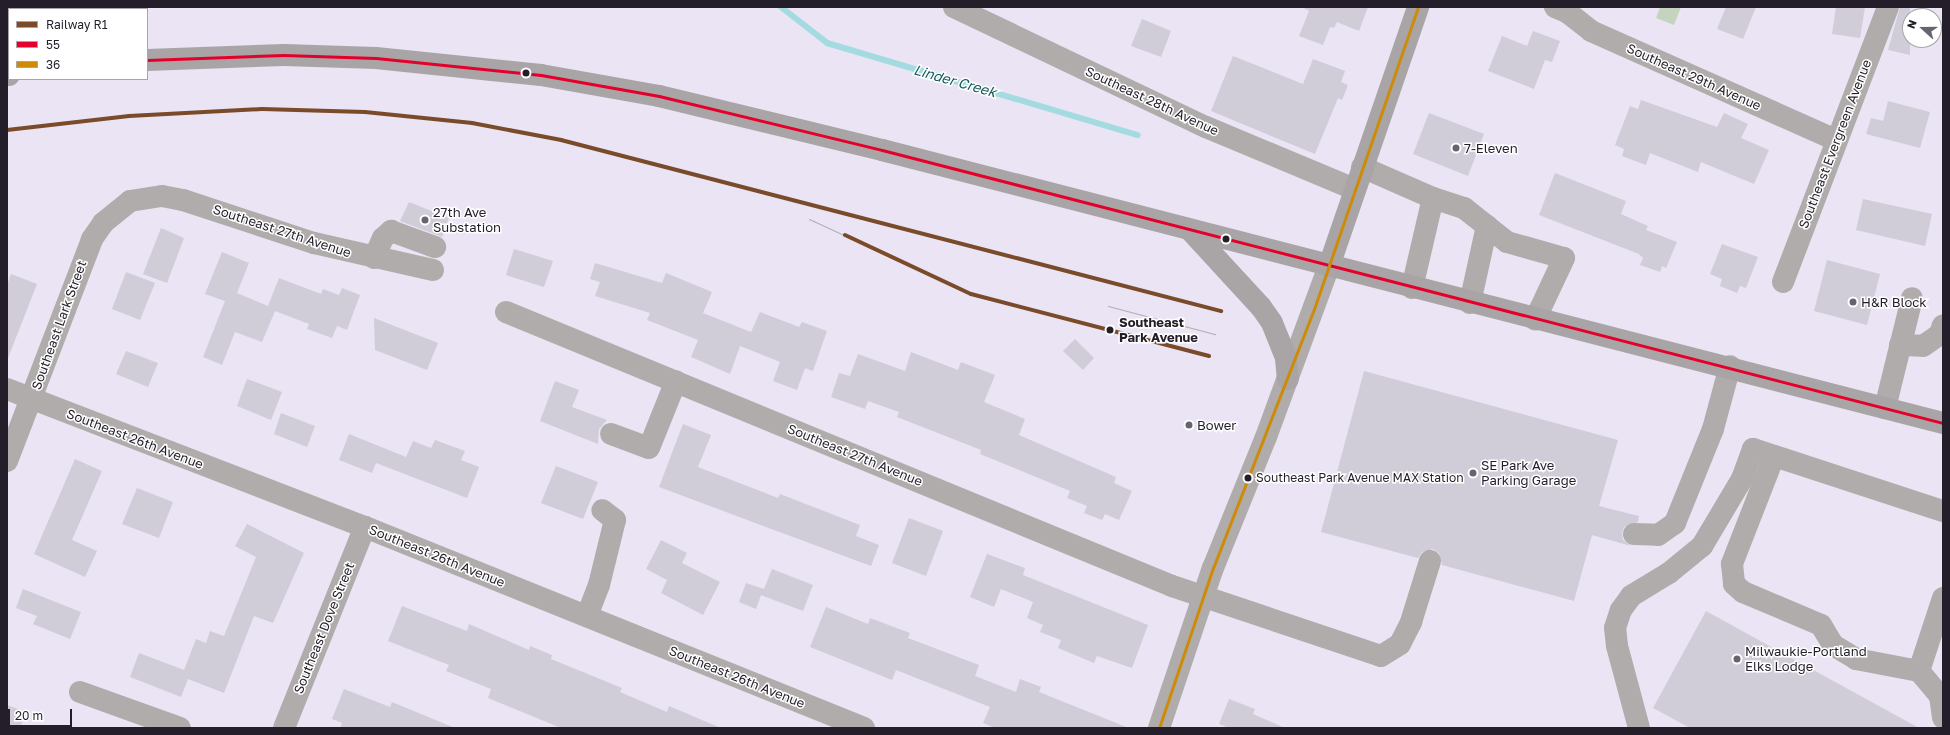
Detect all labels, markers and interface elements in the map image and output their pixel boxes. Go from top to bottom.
legend [8,8,148,80]
north arrow [1902,8,1942,48]
text: Railway R1 [46,17,107,32]
text: N [1904,18,1919,30]
text: 55 [46,37,60,52]
street label: Southeast 29th Avenue [1625,40,1763,114]
text: 36 [46,57,60,72]
street label: Southeast Evergreen Avenue [1795,57,1875,231]
water label: Linder Creek [912,61,998,101]
street label: Southeast 28th Avenue [1083,63,1221,139]
unlabelled marker [521,68,531,78]
place label: 7-Eleven [1464,140,1518,156]
marker: 7-Eleven [1451,143,1461,153]
street label: Southeast 27th Avenue [211,201,353,261]
place label: 27th Ave Substation [433,205,501,236]
marker: 27th Ave Substation [420,215,430,225]
unlabelled marker [1221,234,1231,244]
street label: Southeast Lark Street [28,258,90,392]
place label: H&R Block [1861,294,1927,310]
marker: H&R Block [1848,297,1858,307]
place label: Southeast Park Avenue [1119,315,1198,346]
marker: Southeast Park Avenue [1104,324,1116,336]
street label: Southeast 26th Avenue [64,406,206,472]
place label: Bower [1197,417,1236,433]
marker: Bower [1184,420,1194,430]
street label: Southeast 27th Avenue [785,421,925,489]
place label: SE Park Ave Parking Garage [1481,458,1576,489]
marker: SE Park Ave Parking Garage [1468,468,1478,478]
place label: Southeast Park Avenue MAX Station [1256,471,1464,485]
marker: Southeast Park Avenue MAX Station [1243,473,1253,483]
street label: Southeast 26th Avenue [367,522,507,590]
street label: Southeast Dove Street [290,560,358,696]
street label: Southeast 26th Avenue [667,643,807,711]
place label: Milwaukie-Portland Elks Lodge [1745,644,1867,675]
marker: Milwaukie-Portland Elks Lodge [1732,654,1742,664]
scale bar [10,701,74,727]
text: 20 m [15,708,43,723]

